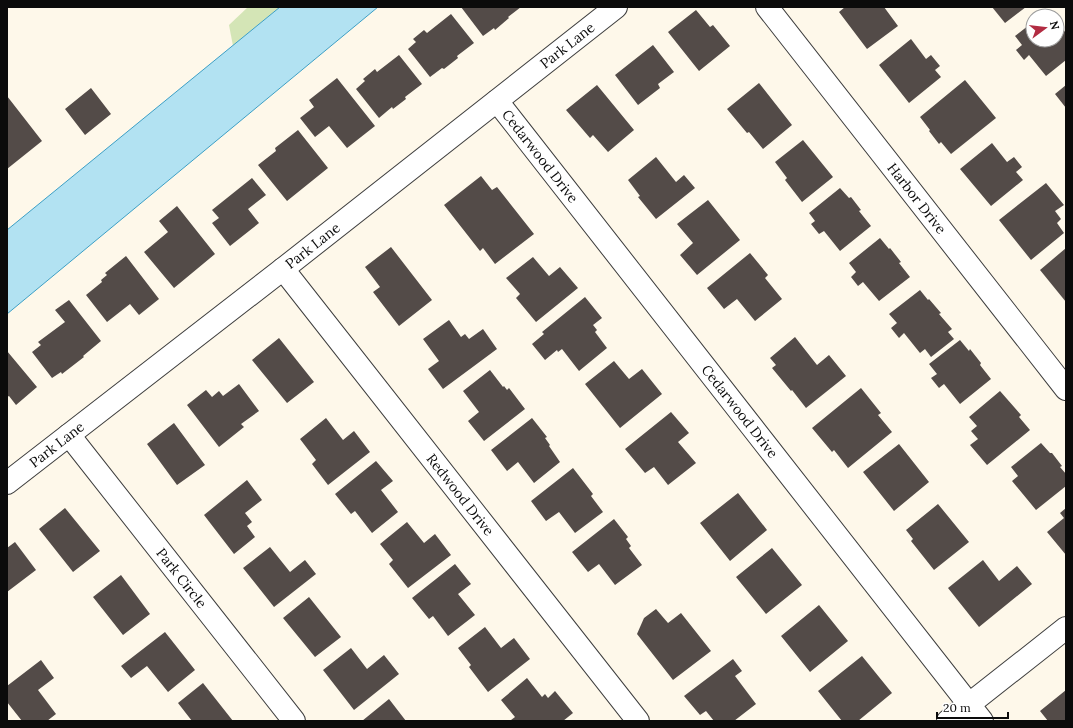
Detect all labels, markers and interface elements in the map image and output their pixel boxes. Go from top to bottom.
north arrow [1025,8,1065,48]
street label: Park Lane [536,18,599,72]
text: N [1047,19,1063,32]
street label: Cedarwood Drive [498,106,582,207]
street label: Harbor Drive [883,159,950,238]
street label: Park Lane [282,218,344,273]
street label: Cedarwood Drive [698,361,782,462]
street label: Park Lane [26,417,88,471]
street label: Redwood Drive [423,450,498,540]
street label: Park Circle [152,544,211,612]
scale bar [937,694,1008,720]
text: 20 m [943,700,971,715]

